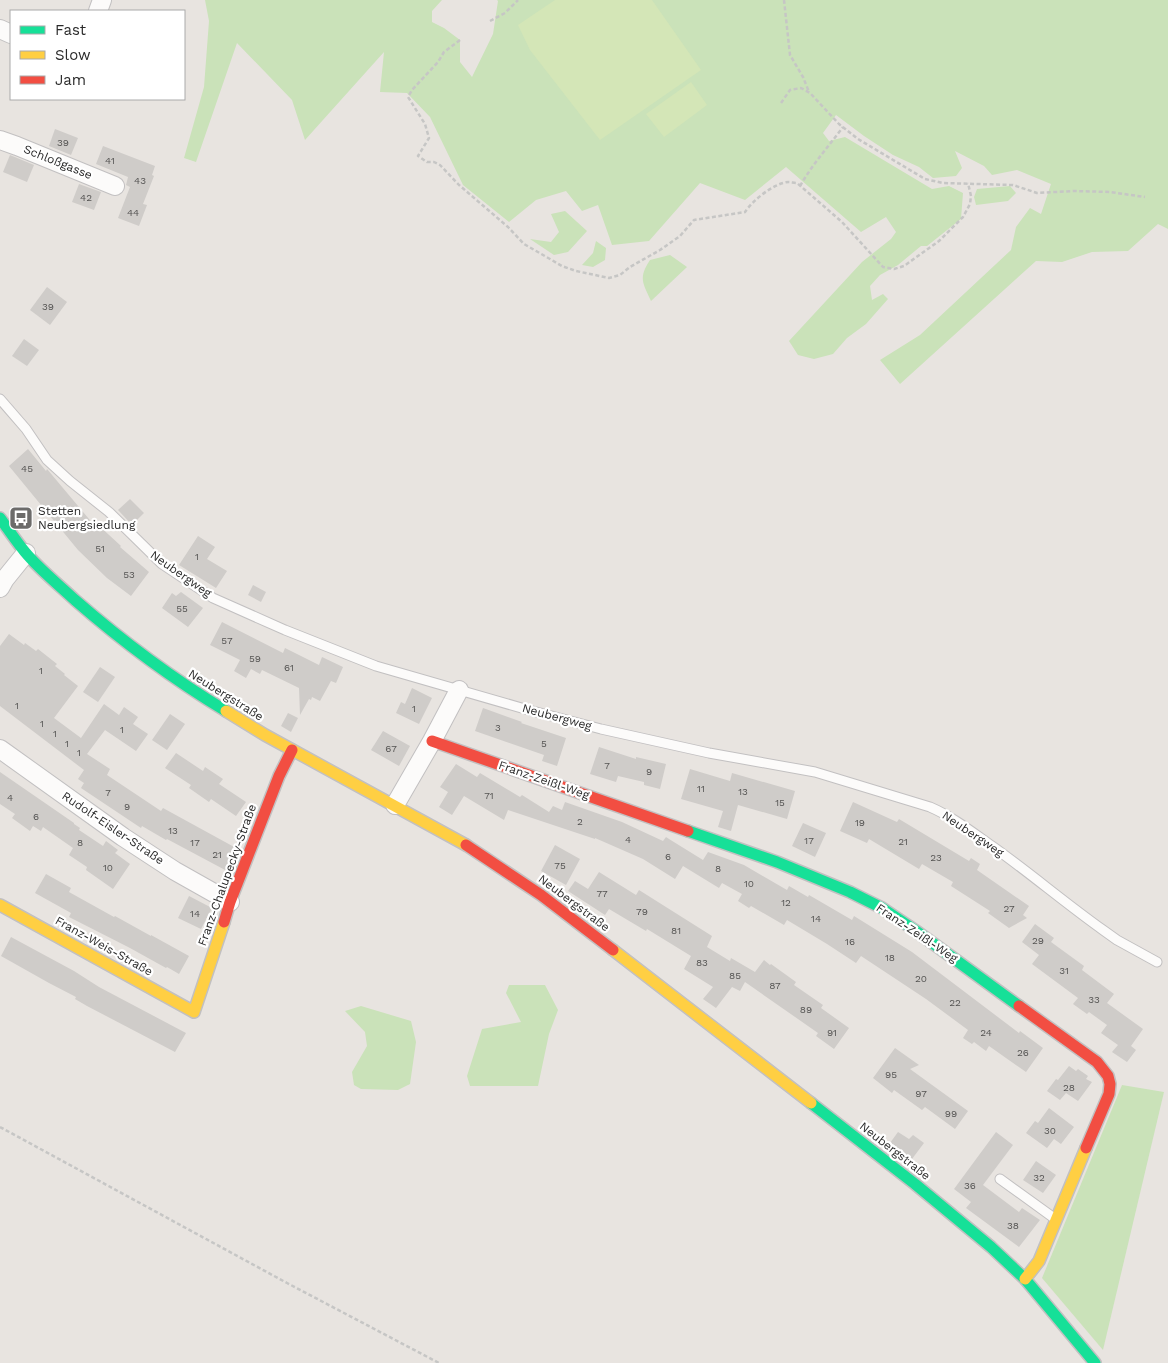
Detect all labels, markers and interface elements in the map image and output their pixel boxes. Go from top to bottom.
legend [10,10,185,100]
text: Fast [55,21,87,39]
text: Slow [55,46,91,64]
text: Jam [55,71,86,89]
house number: 39 [57,137,69,148]
street label: Schloßgasse [22,142,94,182]
house number: 41 [105,155,115,166]
house number: 43 [134,175,146,186]
house number: 42 [80,192,92,203]
house number: 44 [127,207,139,218]
house number: 39 [42,301,54,312]
house number: 45 [21,463,33,474]
place label: Stetten Neubergsiedlung [38,504,136,532]
bus stop icon: Stetten Neubergsiedlung [8,505,34,531]
house number: 51 [95,543,105,554]
street label: Neubergweg [148,548,215,601]
house number: 1 [195,551,199,562]
house number: 53 [123,569,135,580]
house number: 55 [176,603,188,614]
house number: 57 [221,635,233,646]
house number: 59 [249,653,261,664]
house number: 61 [284,662,294,673]
house number: 1 [39,665,43,676]
street label: Neubergstraße [186,666,266,724]
house number: 1 [15,700,19,711]
street label: Neubergweg [521,701,594,733]
house number: 1 [412,703,416,714]
house number: 1 [40,718,44,729]
house number: 3 [495,722,501,733]
house number: 1 [120,724,124,735]
house number: 1 [53,728,57,739]
house number: 1 [65,738,69,749]
house number: 5 [541,738,547,749]
house number: 67 [385,743,397,754]
house number: 1 [77,747,81,758]
street label: Franz-Zeißl-Weg [497,758,592,802]
house number: 7 [604,760,610,771]
house number: 9 [646,766,652,777]
house number: 11 [697,783,705,794]
house number: 13 [738,786,748,797]
house number: 7 [105,787,111,798]
street label: Rudolf-Eisler-Straße [59,789,167,867]
house number: 71 [484,790,494,801]
house number: 4 [7,792,13,803]
house number: 15 [775,797,785,808]
house number: 9 [124,801,130,812]
street label: Franz-Chalupecky-Straße [195,802,259,948]
street label: Neubergweg [939,808,1007,860]
house number: 6 [33,811,39,822]
house number: 2 [577,816,583,827]
house number: 19 [855,817,865,828]
house number: 13 [168,825,178,836]
house number: 4 [625,834,631,845]
house number: 17 [804,835,814,846]
house number: 21 [898,836,908,847]
house number: 8 [77,837,83,848]
house number: 17 [190,837,200,848]
house number: 21 [212,849,222,860]
house number: 6 [665,851,671,862]
house number: 23 [930,852,942,863]
house number: 75 [554,860,566,871]
house number: 10 [103,862,113,873]
house number: 8 [715,863,721,874]
street label: Neubergstraße [536,872,612,934]
house number: 10 [744,878,754,889]
house number: 77 [596,888,608,899]
house number: 12 [781,897,791,908]
street label: Franz-Zeißl-Weg [874,901,961,966]
house number: 27 [1003,903,1015,914]
house number: 79 [636,906,648,917]
house number: 14 [190,908,200,919]
street label: Franz-Weis-Straße [53,913,155,979]
house number: 14 [811,913,821,924]
house number: 81 [671,925,681,936]
house number: 29 [1032,935,1044,946]
house number: 16 [845,936,855,947]
house number: 18 [885,952,895,963]
house number: 83 [696,957,708,968]
house number: 31 [1059,965,1069,976]
house number: 85 [729,970,741,981]
house number: 20 [915,973,927,984]
house number: 87 [769,980,781,991]
house number: 33 [1088,994,1100,1005]
house number: 22 [949,997,961,1008]
house number: 89 [800,1004,812,1015]
house number: 91 [827,1027,837,1038]
house number: 24 [980,1027,992,1038]
house number: 26 [1017,1047,1029,1058]
house number: 95 [885,1069,897,1080]
house number: 28 [1063,1082,1075,1093]
house number: 97 [915,1088,927,1099]
house number: 99 [945,1108,957,1119]
street label: Neubergstraße [857,1119,933,1183]
house number: 30 [1044,1125,1056,1136]
house number: 32 [1033,1172,1045,1183]
house number: 36 [964,1180,976,1191]
house number: 38 [1007,1220,1019,1231]

